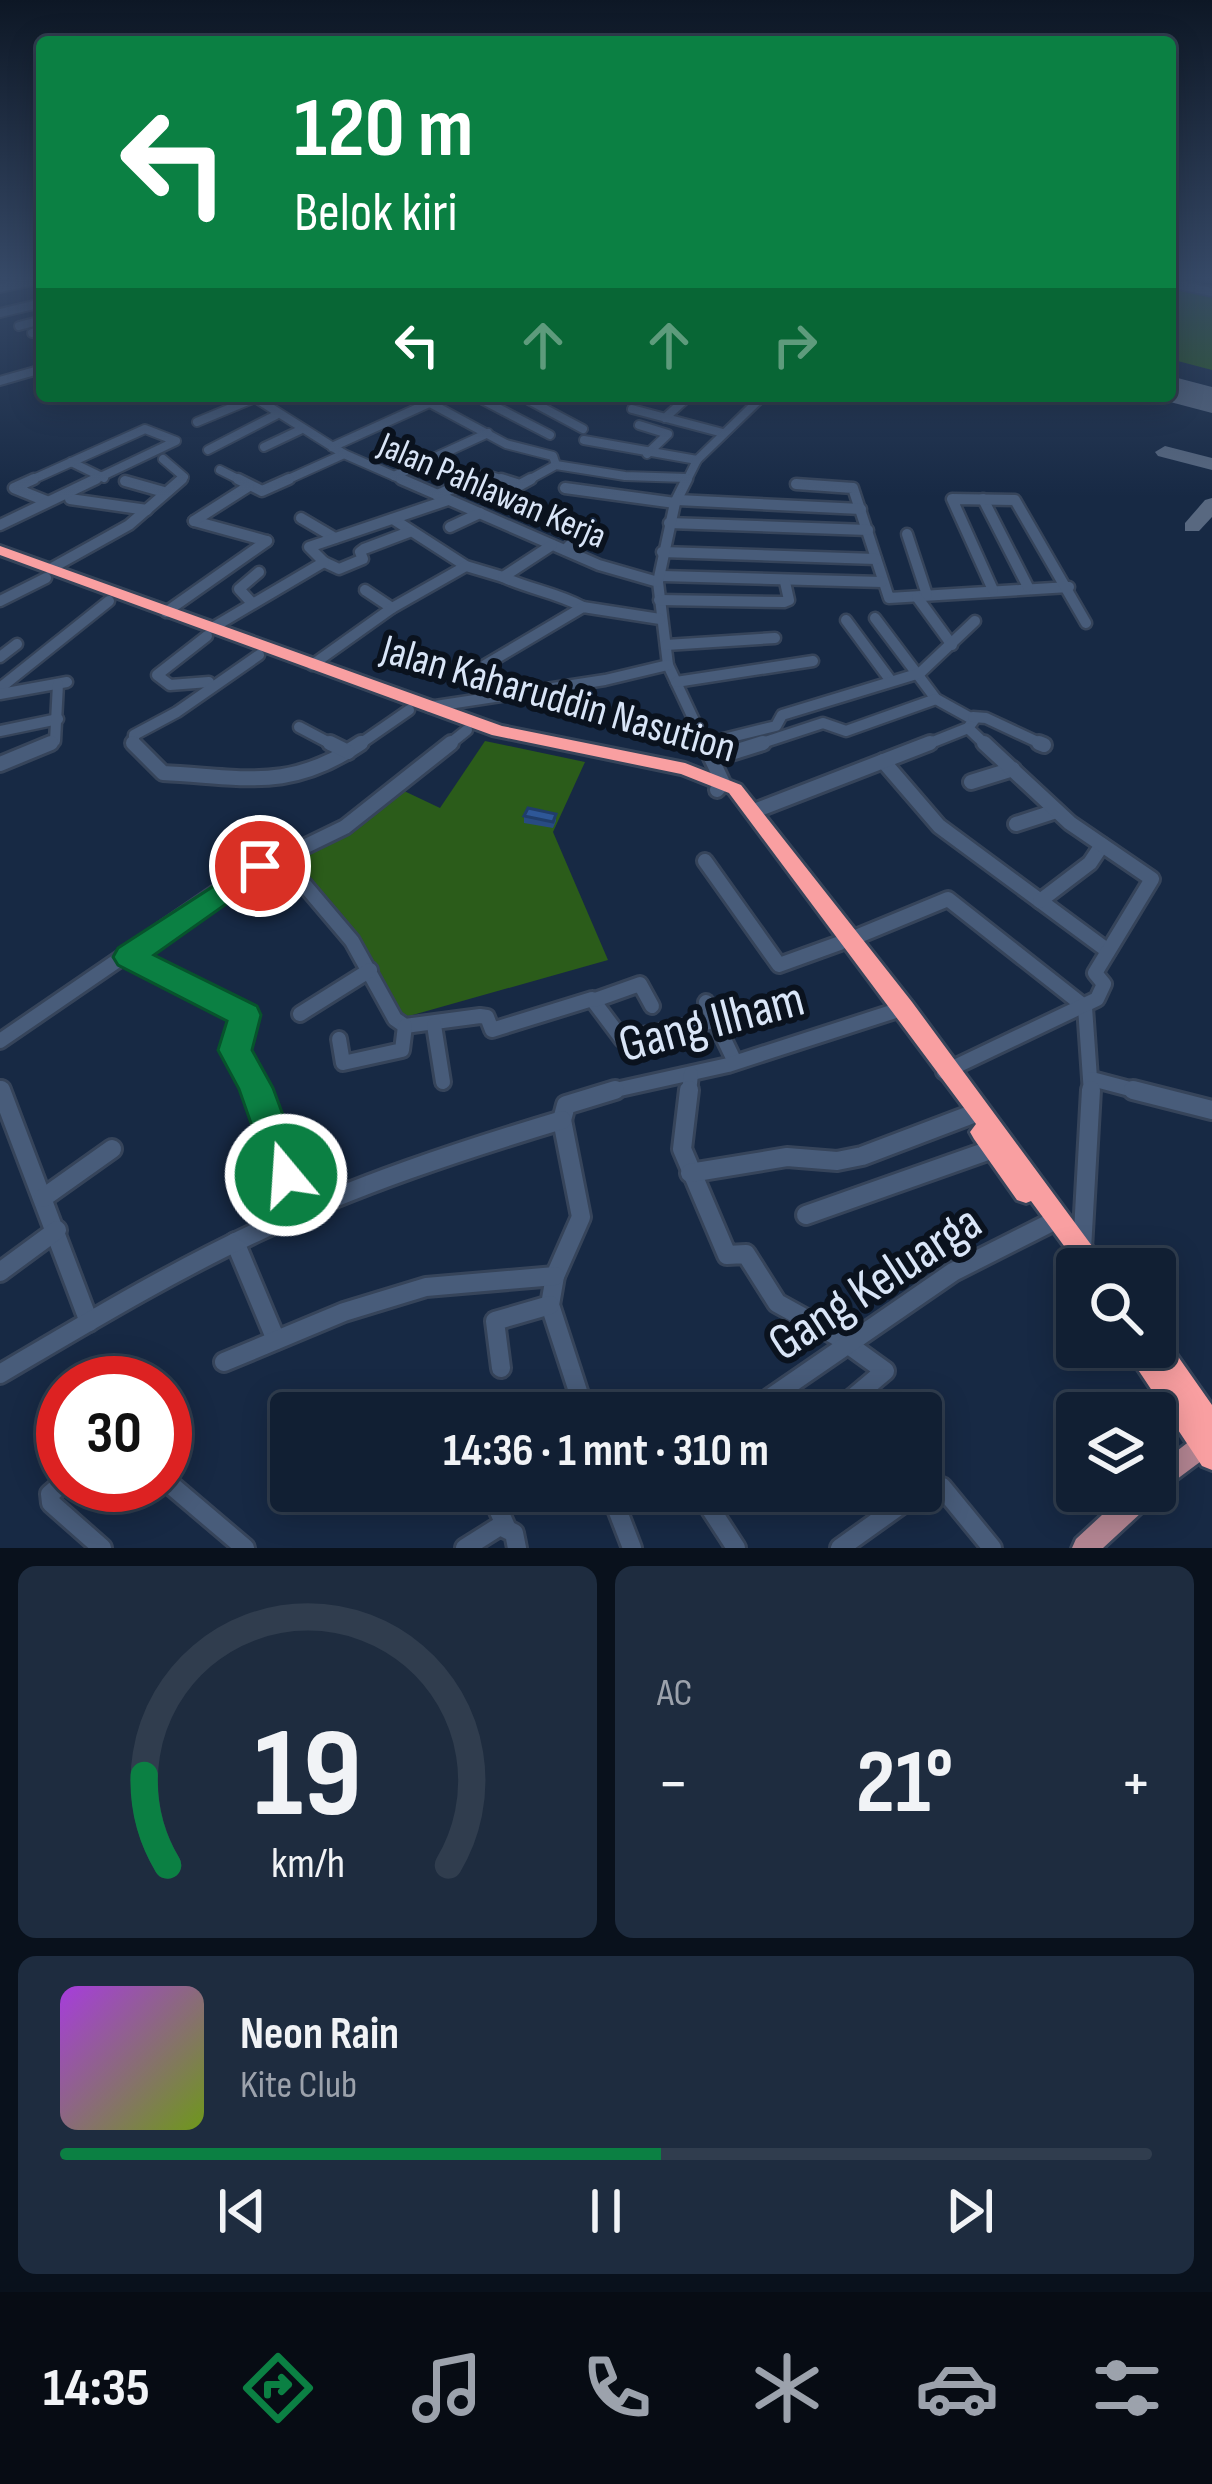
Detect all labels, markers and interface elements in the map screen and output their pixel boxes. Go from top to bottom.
text: 120 m [294,79,473,180]
icon: left [96,84,252,240]
text: Belok kiri [294,181,458,246]
icon: left [384,312,450,378]
icon: ahead [510,312,576,378]
icon: ahead [636,312,702,378]
icon: right [762,312,828,378]
street label: Jalan Pahlawan Kerja [371,424,612,559]
street label: Jalan Kaharuddin Nasution [374,624,741,774]
pin [209,815,311,917]
icon: arrive [227,833,293,899]
street label: Gang Ilham [612,968,811,1076]
position arrow [223,1112,349,1238]
street label: Gang Keluarga [758,1192,993,1374]
map controls [1056,1248,1176,1512]
button: search [1056,1248,1176,1368]
speed limit sign: 30 [36,1356,192,1512]
button: layers [1056,1392,1176,1512]
text: 14:36 · 1 mnt · 310 m [443,1424,769,1479]
text: AC [657,1670,692,1717]
text: 19 [253,1702,362,1851]
text: 21° [856,1730,953,1838]
text: − [657,1745,689,1824]
text: + [1120,1745,1152,1824]
text: km/h [270,1838,345,1890]
text: Neon Rain [240,2007,399,2062]
text: Kite Club [240,2062,357,2109]
icon: previous [209,2178,275,2244]
icon: pause [573,2178,639,2244]
icon: next [937,2178,1003,2244]
icon: directions [236,2346,320,2430]
icon: music [405,2346,489,2430]
icon: phone [575,2346,659,2430]
icon: climate [745,2346,829,2430]
icon: car [915,2346,999,2430]
icon: filters [1085,2346,1169,2430]
text: 14:35 [43,2356,150,2421]

